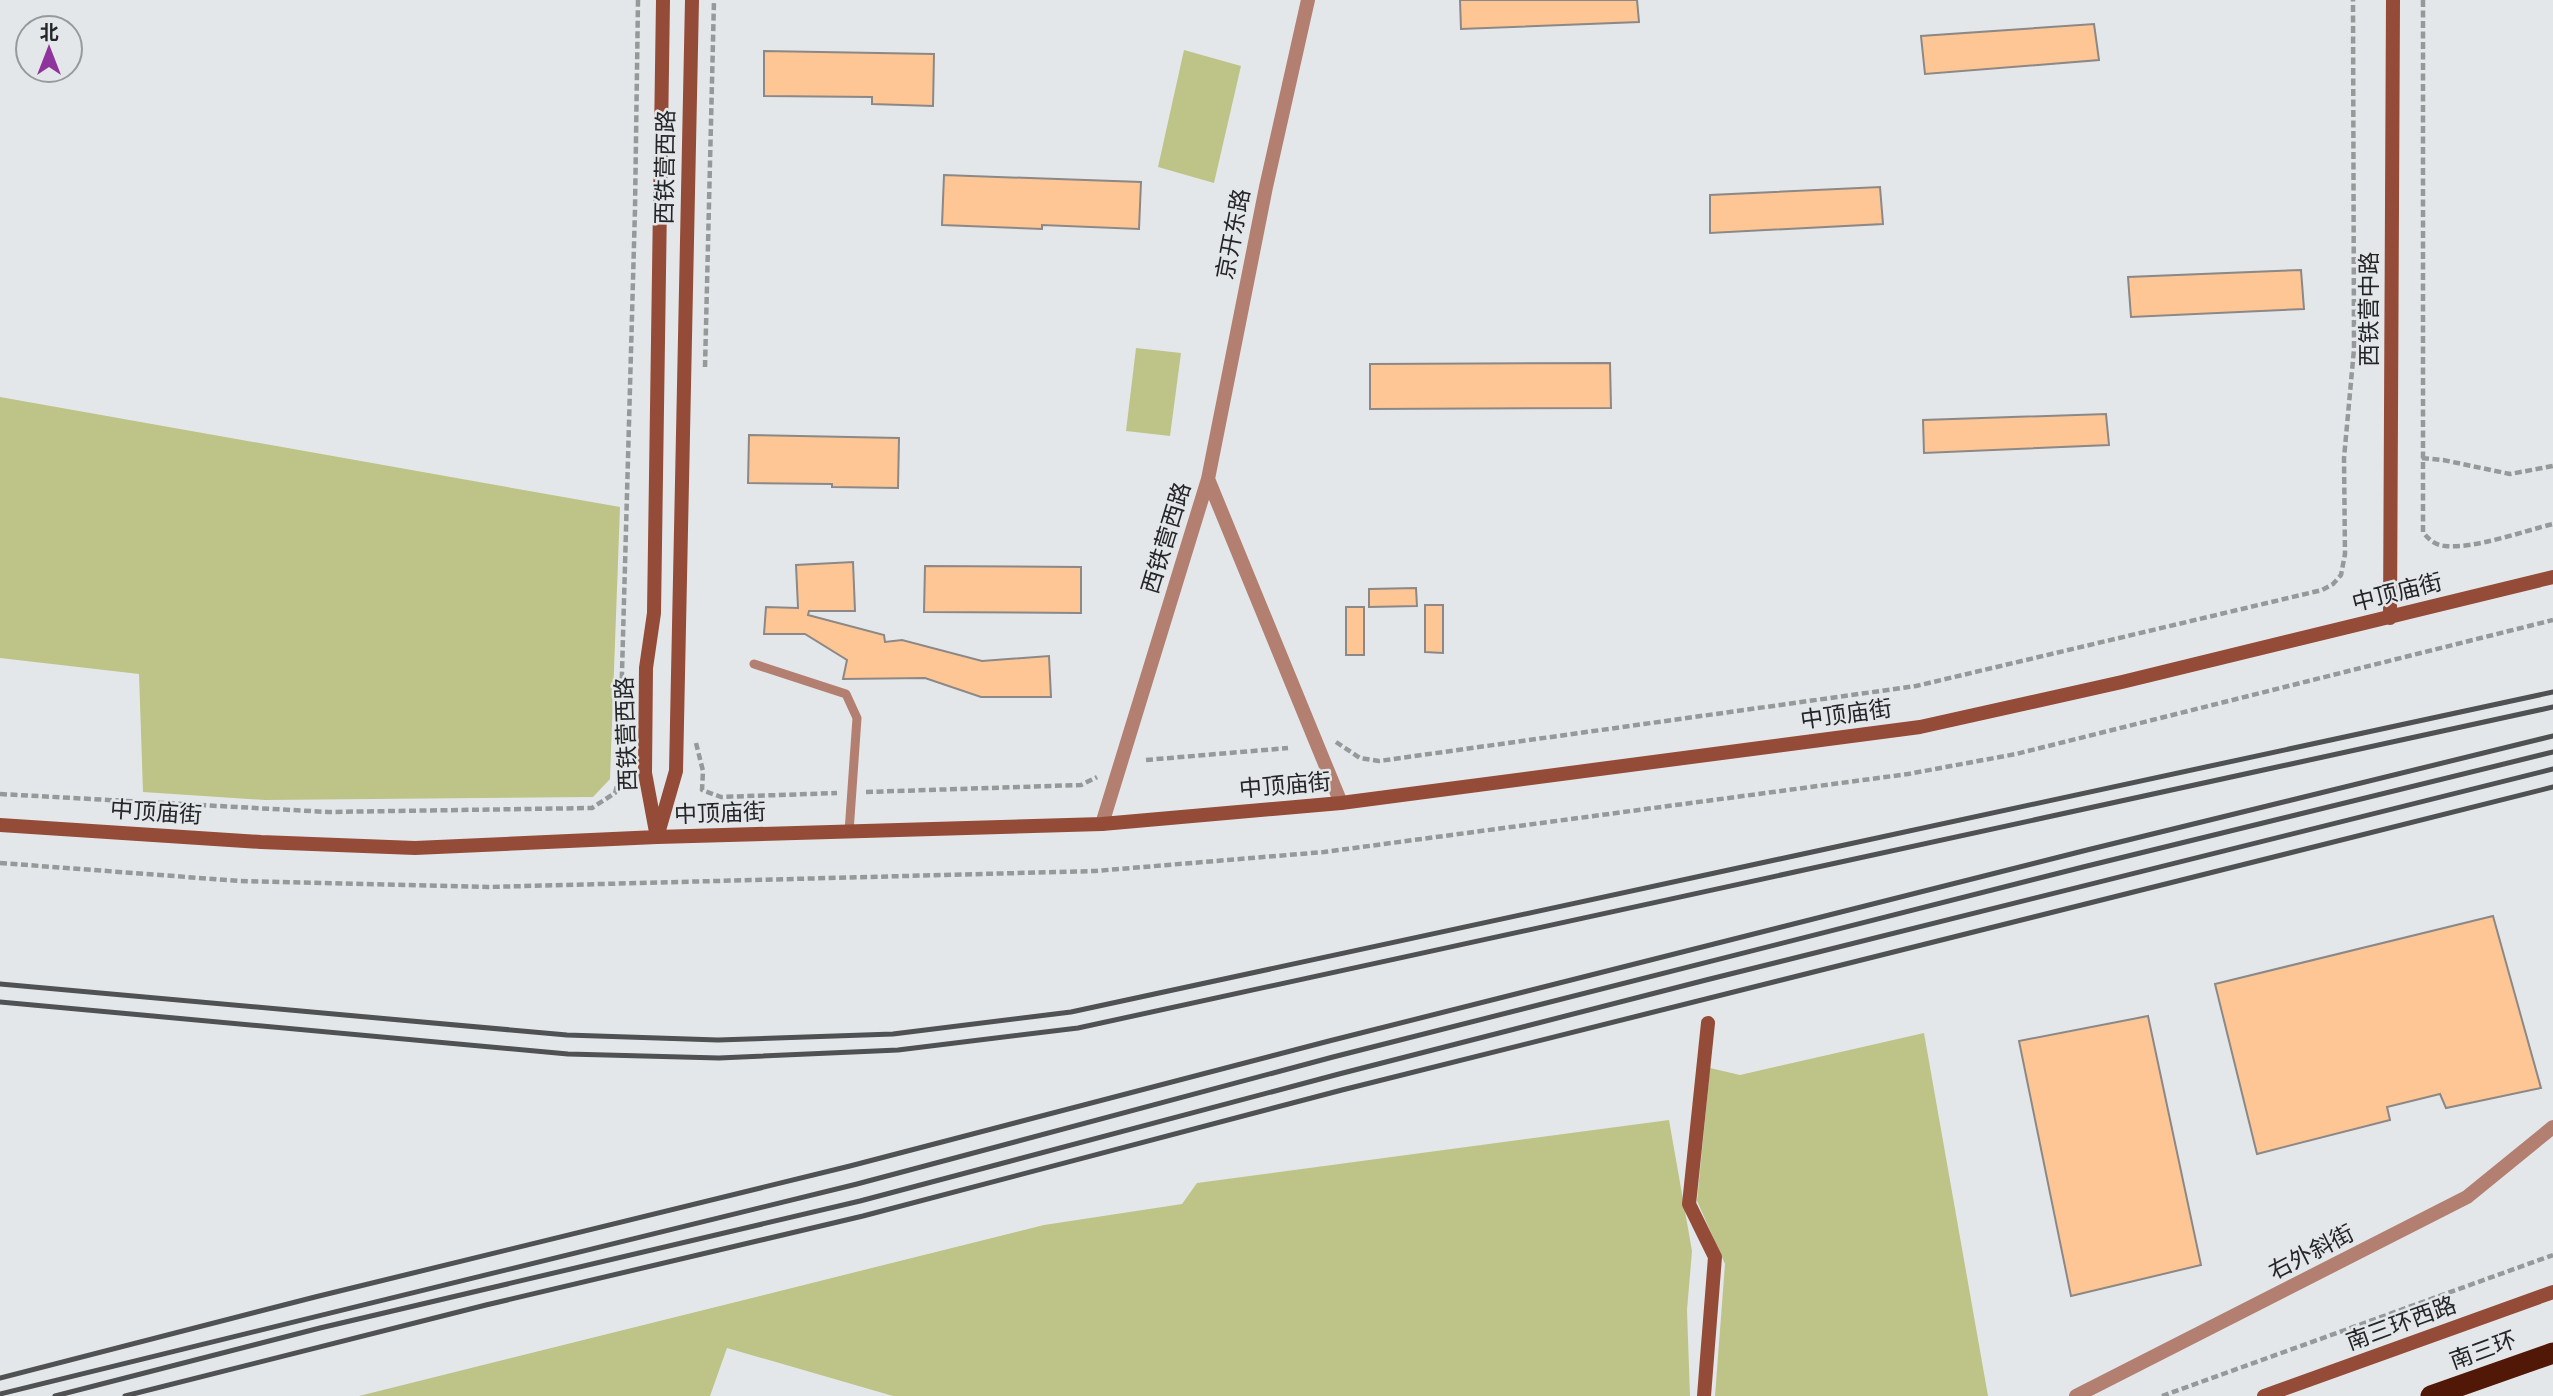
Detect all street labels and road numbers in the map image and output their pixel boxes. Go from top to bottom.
street label: 西铁营西路 [651,109,681,225]
street label: 京开东路 [1211,186,1257,282]
street label: 西铁营中路 [2356,252,2384,367]
street label: 西铁营西路 [1137,479,1197,597]
street label: 中顶庙街 [2349,568,2445,618]
street label: 西铁营西路 [611,676,643,792]
street label: 中顶庙街 [1799,695,1894,735]
street label: 中顶庙街 [1238,768,1332,804]
street label: 中顶庙街 [109,796,203,830]
street label: 中顶庙街 [674,798,766,830]
street label: 右外斜街 [2264,1220,2359,1286]
street label: 南三环西路 [2343,1291,2460,1357]
street label: 南三环 [2446,1326,2521,1376]

